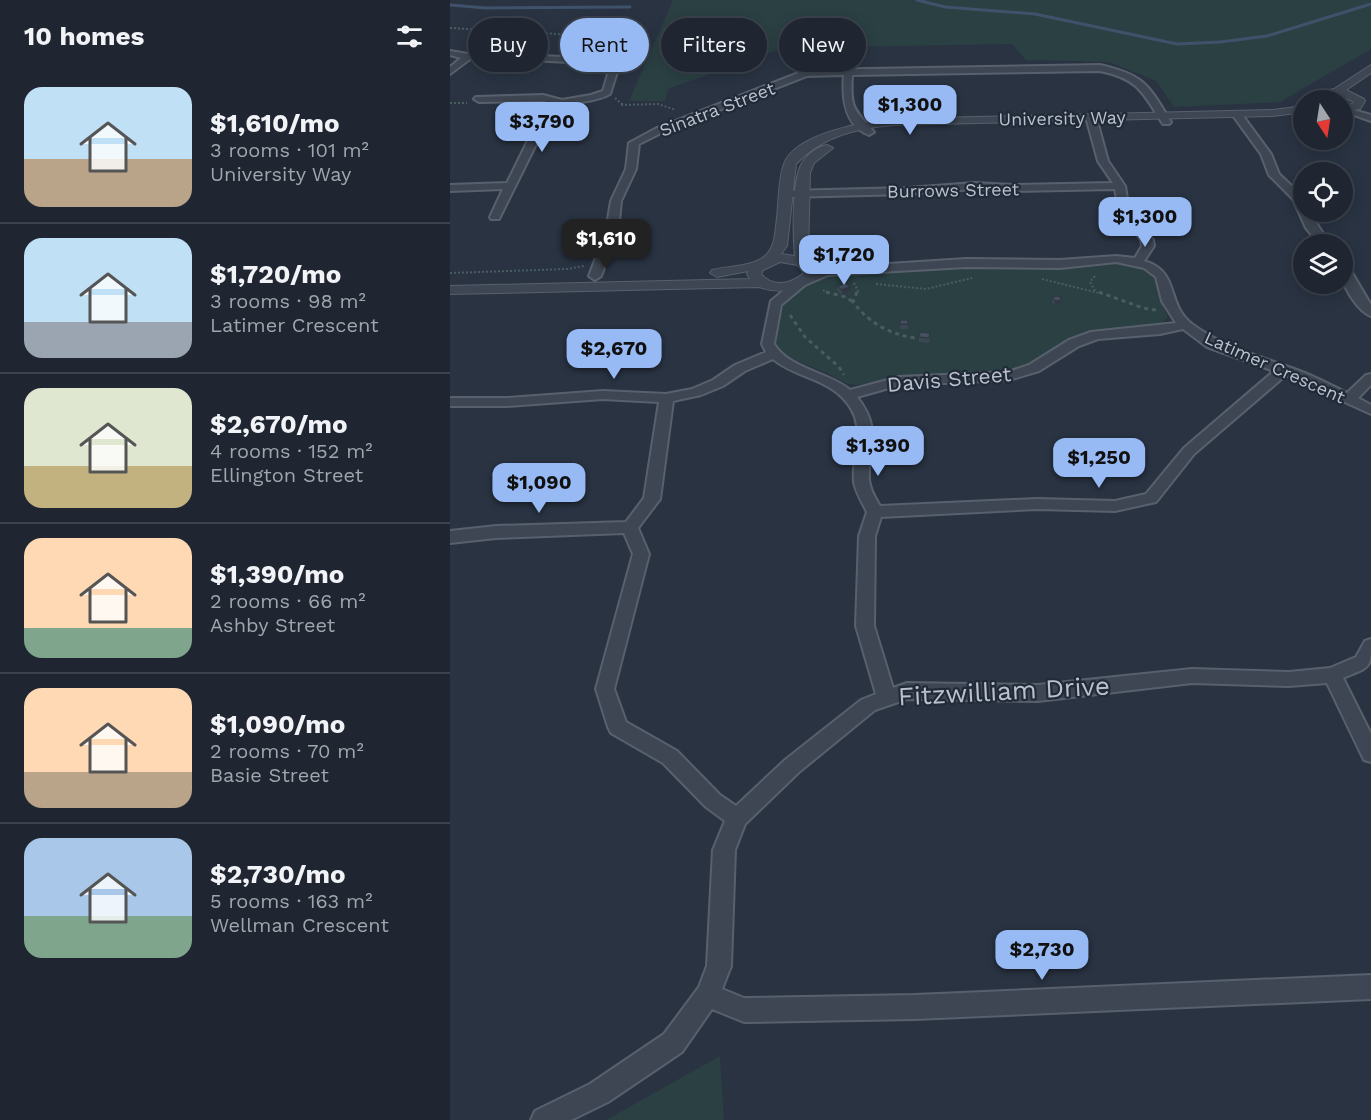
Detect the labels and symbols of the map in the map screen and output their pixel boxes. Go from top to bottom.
street label: Sinatra Street [656,77,778,141]
pin: $1,300 [861,85,959,136]
north arrow [1293,90,1353,150]
pin: $3,790 [493,102,591,153]
street label: University Way [998,106,1126,130]
street label: Burrows Street [887,178,1020,202]
pin: $1,300 [1096,197,1194,248]
pin: $1,610 [557,219,655,270]
pin: $1,720 [795,235,893,286]
street label: Latimer Crescent [1201,327,1349,408]
pin: $2,670 [565,329,663,380]
street label: Davis Street [886,361,1012,397]
pin: $1,390 [829,426,927,477]
pin: $1,250 [1050,438,1148,489]
pin: $1,090 [490,463,588,514]
street label: Fitzwilliam Drive [897,670,1111,712]
pin: $2,730 [993,930,1091,981]

